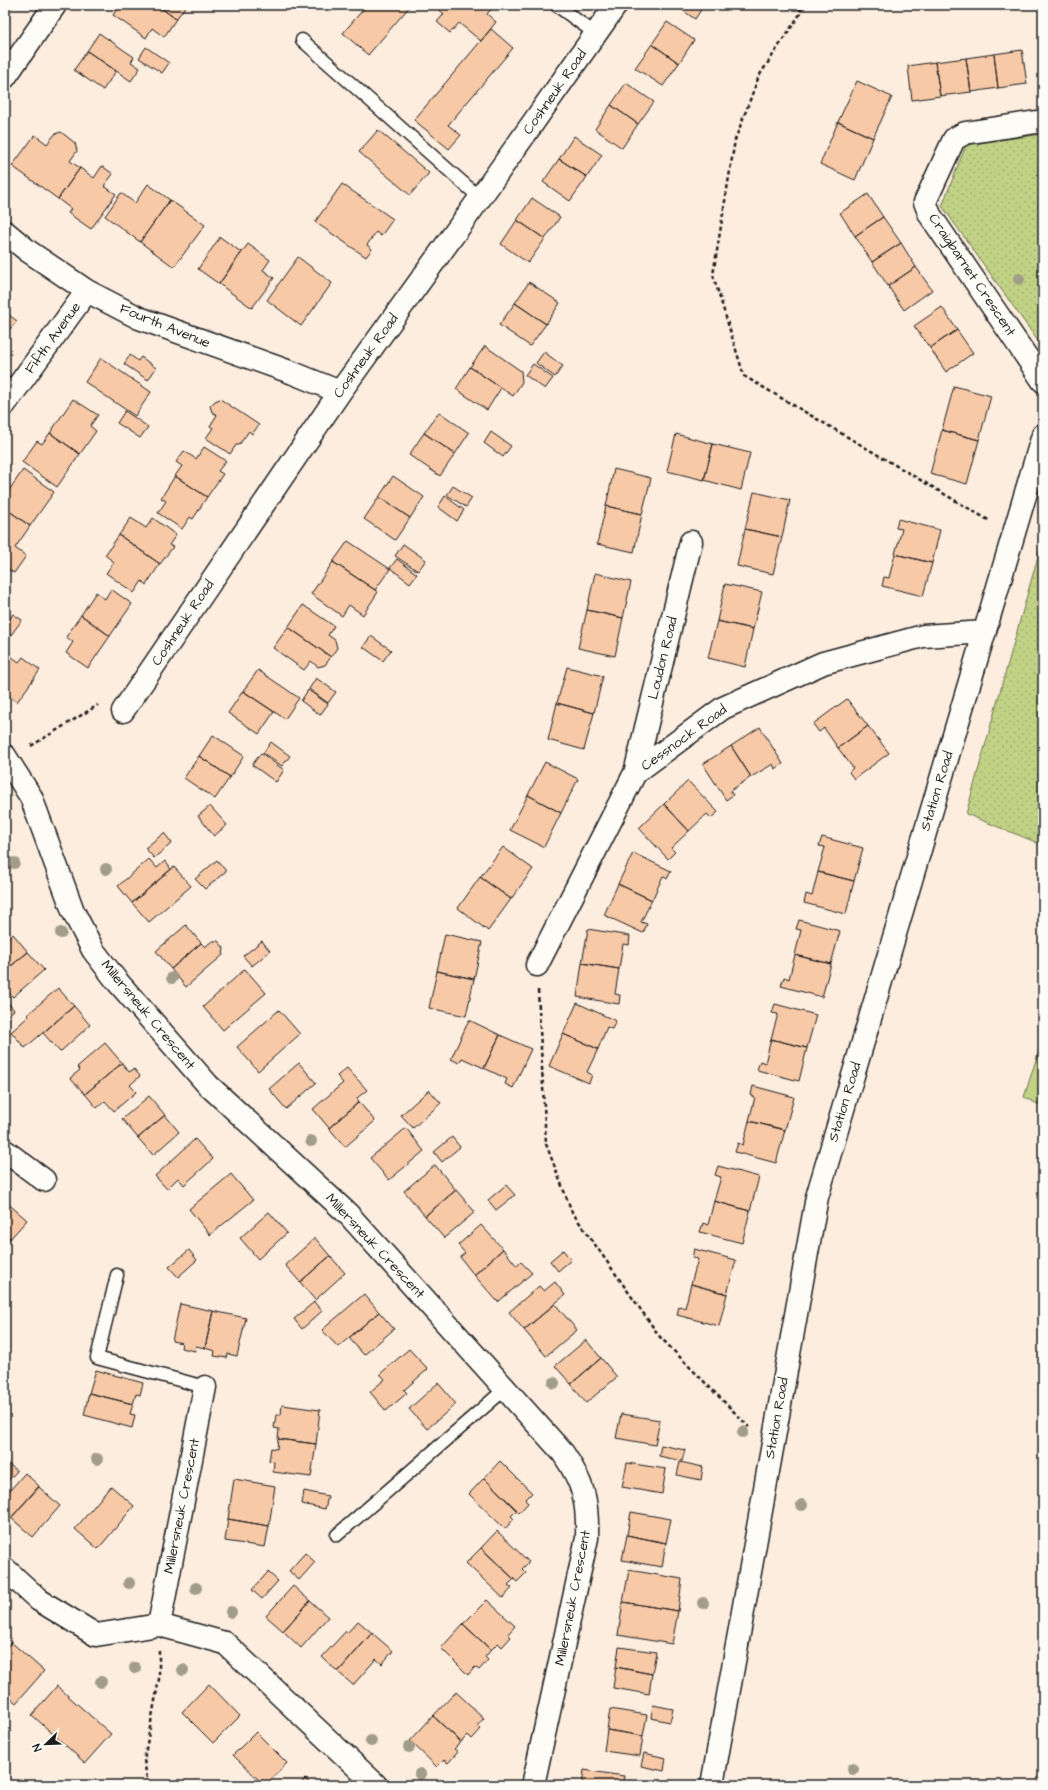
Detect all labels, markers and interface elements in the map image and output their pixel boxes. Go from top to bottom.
street label: Coshneuk Road [518,45,592,139]
street label: Craigbarnet Crescent [923,210,1021,341]
street label: Fifth Avenue [20,298,86,378]
street label: Fourth Avenue [117,299,214,353]
street label: Coshneuk Road [329,310,403,402]
street label: Coshneuk Road [147,576,219,670]
street label: Loudon Road [643,615,683,701]
street label: Cessnock Road [637,700,731,776]
street label: Station Road [915,749,959,833]
street label: Millersneuk Crescent [96,956,200,1074]
street label: Station Road [823,1060,867,1144]
street label: Millersneuk Crescent [321,1189,429,1303]
street label: Station Road [760,1376,794,1460]
street label: Millersneuk Crescent [159,1436,205,1575]
street label: Millersneuk Crescent [550,1528,596,1667]
north arrow [26,1724,66,1764]
text: N [29,1742,46,1754]

